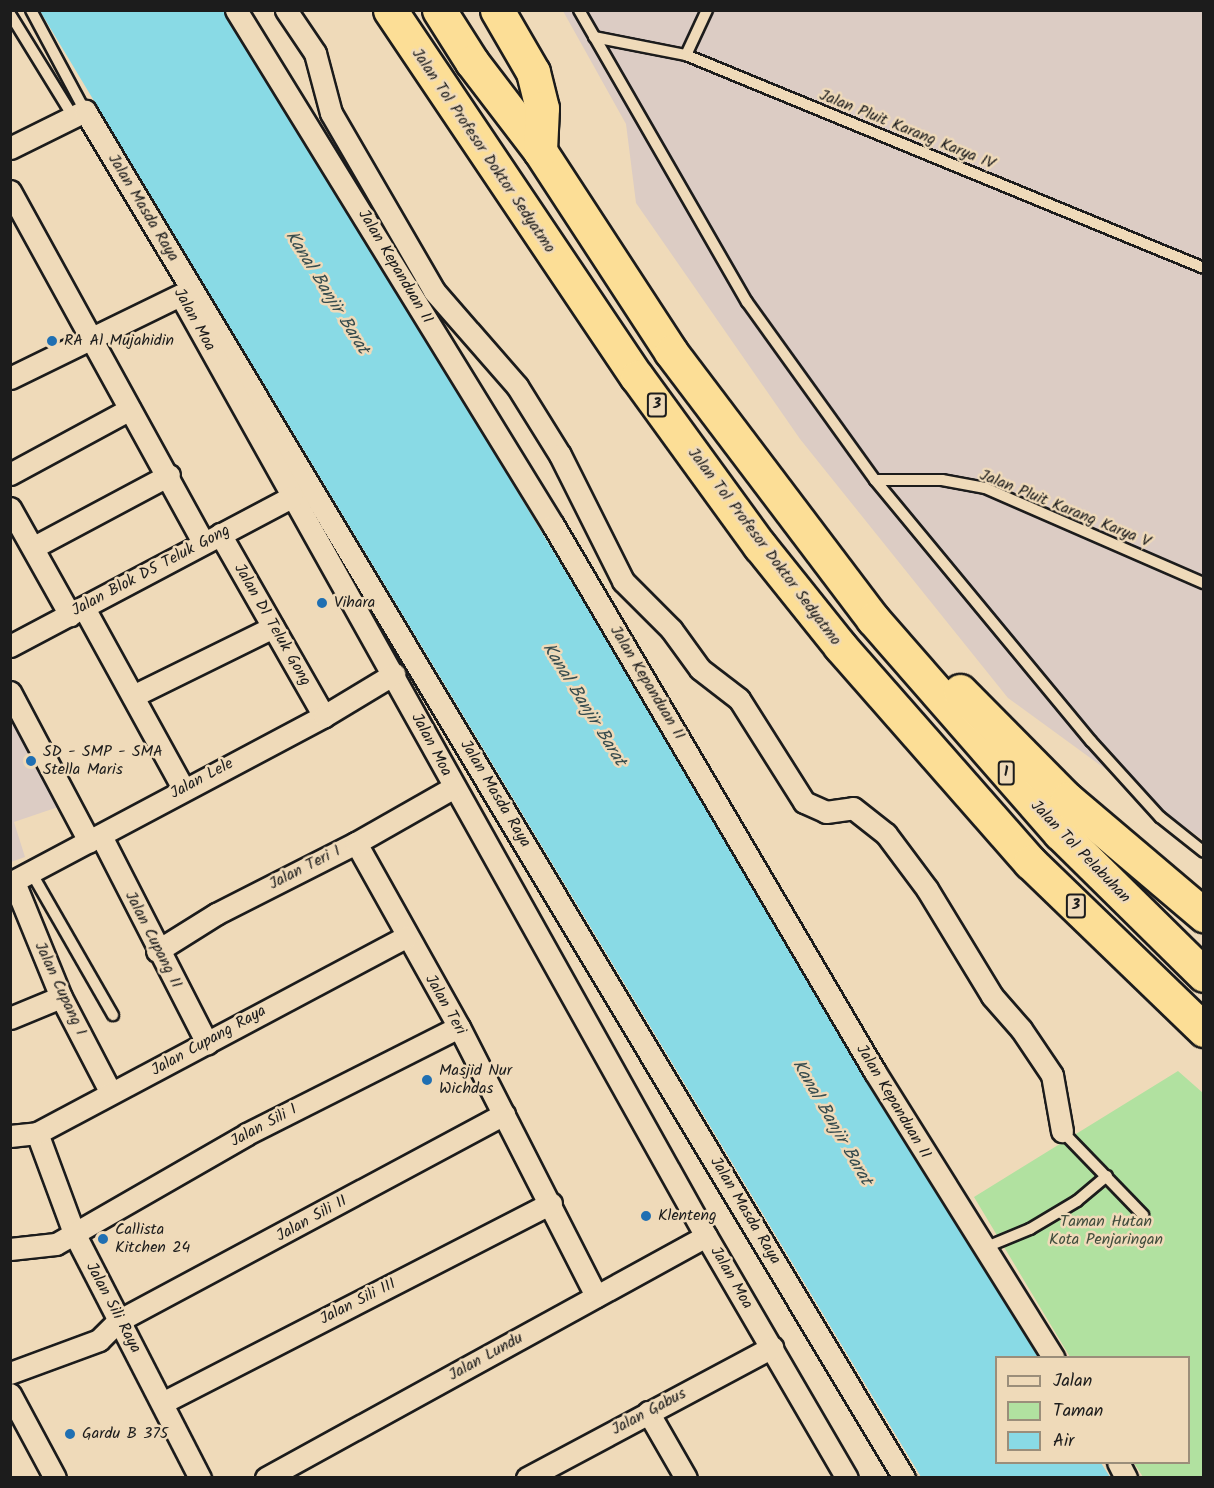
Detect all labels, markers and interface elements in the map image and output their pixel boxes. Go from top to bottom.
street label: Jalan Tol Profesor Doktor Sedyatmo [407,45,559,257]
street label: Jalan Pluit Karang Karya IV [816,86,998,174]
street label: Jalan Masda Raya [103,151,183,265]
street label: Jalan Kepanduan II [353,206,437,328]
water label: Kanal Banjir Barat [279,227,373,359]
street label: Jalan Moa [169,285,219,355]
place label: RA Al Mujahidin [64,331,174,351]
marker: RA Al Mujahidin [45,334,59,348]
road number: 3 [646,393,668,417]
street label: Jalan Tol Profesor Doktor Sedyatmo [683,444,845,650]
street label: Jalan Pluit Karang Karya V [977,466,1153,552]
street label: Jalan Blok D5 Teluk Gong [69,521,233,621]
street label: Jalan D1 Teluk Gong [229,561,315,689]
place label: Vihara [334,593,375,613]
marker: Vihara [315,596,329,610]
street label: Jalan Kepanduan II [605,622,689,744]
water label: Kanal Banjir Barat [536,639,630,771]
street label: Jalan Moa [406,710,456,780]
street label: Jalan Masda Raya [455,737,535,851]
place label: SD - SMP - SMA Stella Maris [43,742,163,780]
marker: SD - SMP - SMA Stella Maris [24,754,38,768]
street label: Jalan Lele [167,754,237,804]
road number: 1 [997,761,1015,785]
street label: Jalan Tol Pelabuhan [1026,797,1134,907]
street label: Jalan Teri I [266,842,344,894]
street label: Jalan Cupang II [120,888,186,992]
road number: 3 [1066,894,1086,918]
street label: Jalan Cupang I [30,939,90,1039]
street label: Jalan Teri [420,972,470,1038]
street label: Jalan Cupang Raya [148,1002,270,1080]
street label: Jalan Kepanduan II [851,1041,935,1163]
water label: Kanal Banjir Barat [786,1056,876,1190]
place label: Masjid Nur Wichdas [439,1061,512,1099]
marker: Masjid Nur Wichdas [420,1073,434,1087]
street label: Jalan Sili I [227,1100,301,1152]
street label: Jalan Masda Raya [705,1154,785,1268]
street label: Jalan Sili II [273,1192,351,1246]
place label: Klenteng [658,1206,717,1226]
marker: Klenteng [639,1209,653,1223]
park label: Taman Hutan Kota Penjaringan [1049,1212,1163,1250]
place label: Callista Kitchen 24 [115,1220,190,1258]
marker: Callista Kitchen 24 [96,1232,110,1246]
street label: Jalan Moa [706,1243,756,1313]
street label: Jalan Sili Raya [81,1259,145,1357]
street label: Jalan Sili III [317,1275,399,1329]
street label: Jalan Lundu [445,1329,527,1385]
legend [995,1356,1190,1464]
text: Jalan [1053,1367,1092,1396]
street label: Jalan Gabus [608,1384,690,1440]
text: Taman [1053,1397,1103,1426]
place label: Gardu B 375 [82,1424,168,1444]
marker: Gardu B 375 [63,1427,77,1441]
text: Air [1053,1427,1074,1456]

